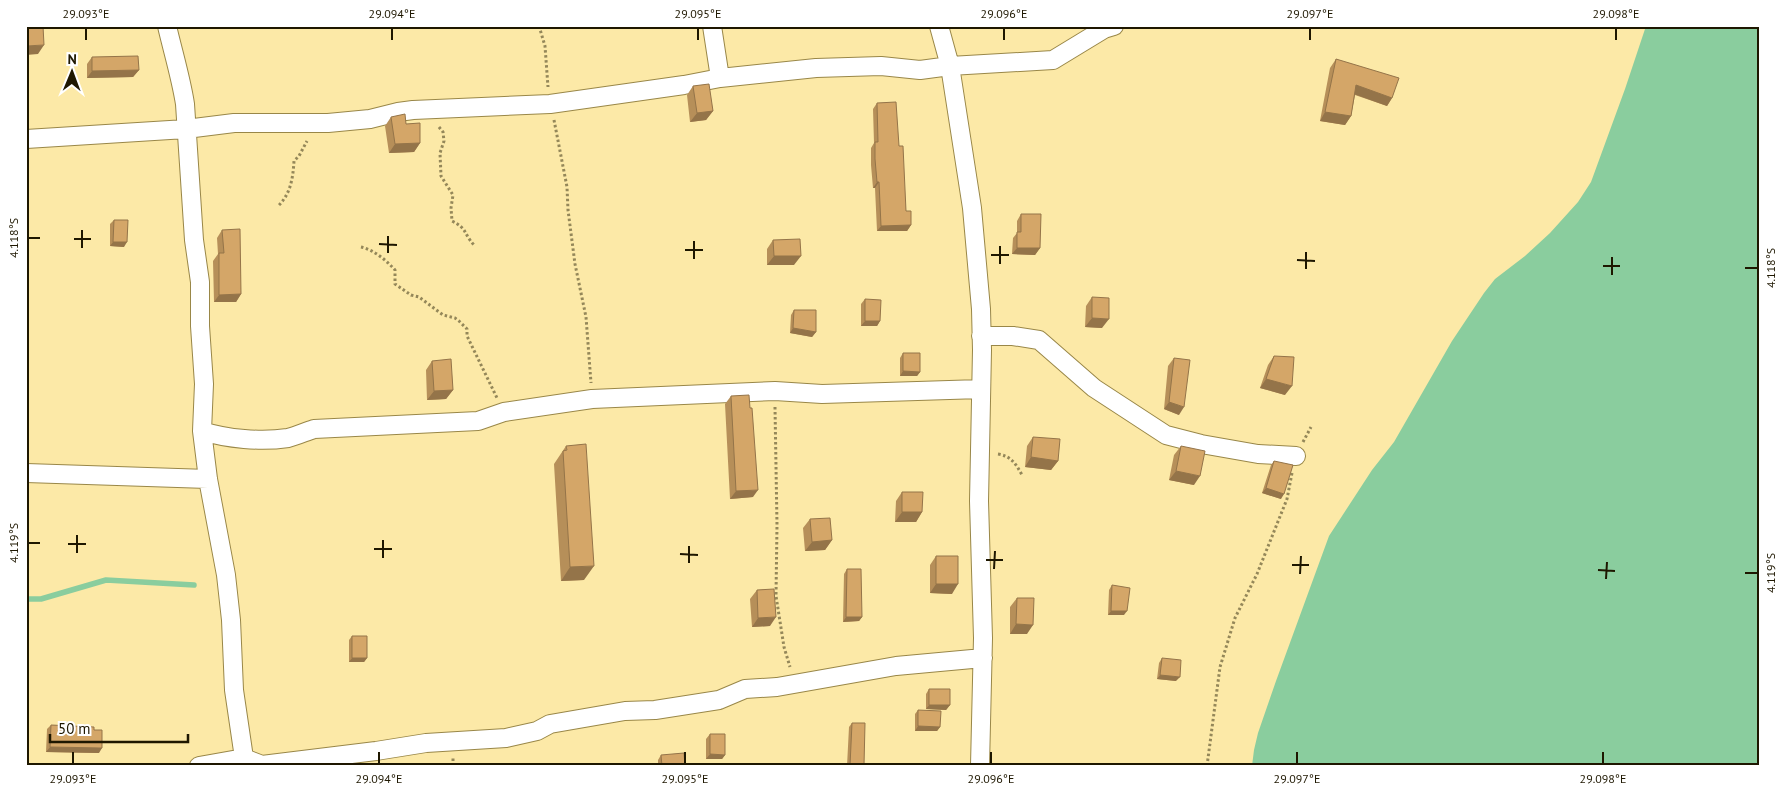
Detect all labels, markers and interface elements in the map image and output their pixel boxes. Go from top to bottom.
text: 29.093°E [63,6,109,21]
text: 29.094°E [369,6,415,21]
text: 29.095°E [675,6,721,21]
text: 29.096°E [981,6,1027,21]
text: 29.097°E [1287,6,1333,21]
text: 29.098°E [1593,6,1639,21]
north arrow [48,48,98,98]
text: N [67,50,77,68]
text: 4.118°S [6,218,21,258]
text: 4.118°S [1763,248,1778,288]
text: 4.119°S [6,523,21,563]
text: 4.119°S [1763,553,1778,593]
scale bar [50,712,188,744]
text: 50 m [58,719,91,738]
text: 29.093°E [50,771,96,786]
text: 29.094°E [356,771,402,786]
text: 29.095°E [662,771,708,786]
text: 29.096°E [968,771,1014,786]
text: 29.097°E [1274,771,1320,786]
text: 29.098°E [1580,771,1626,786]

